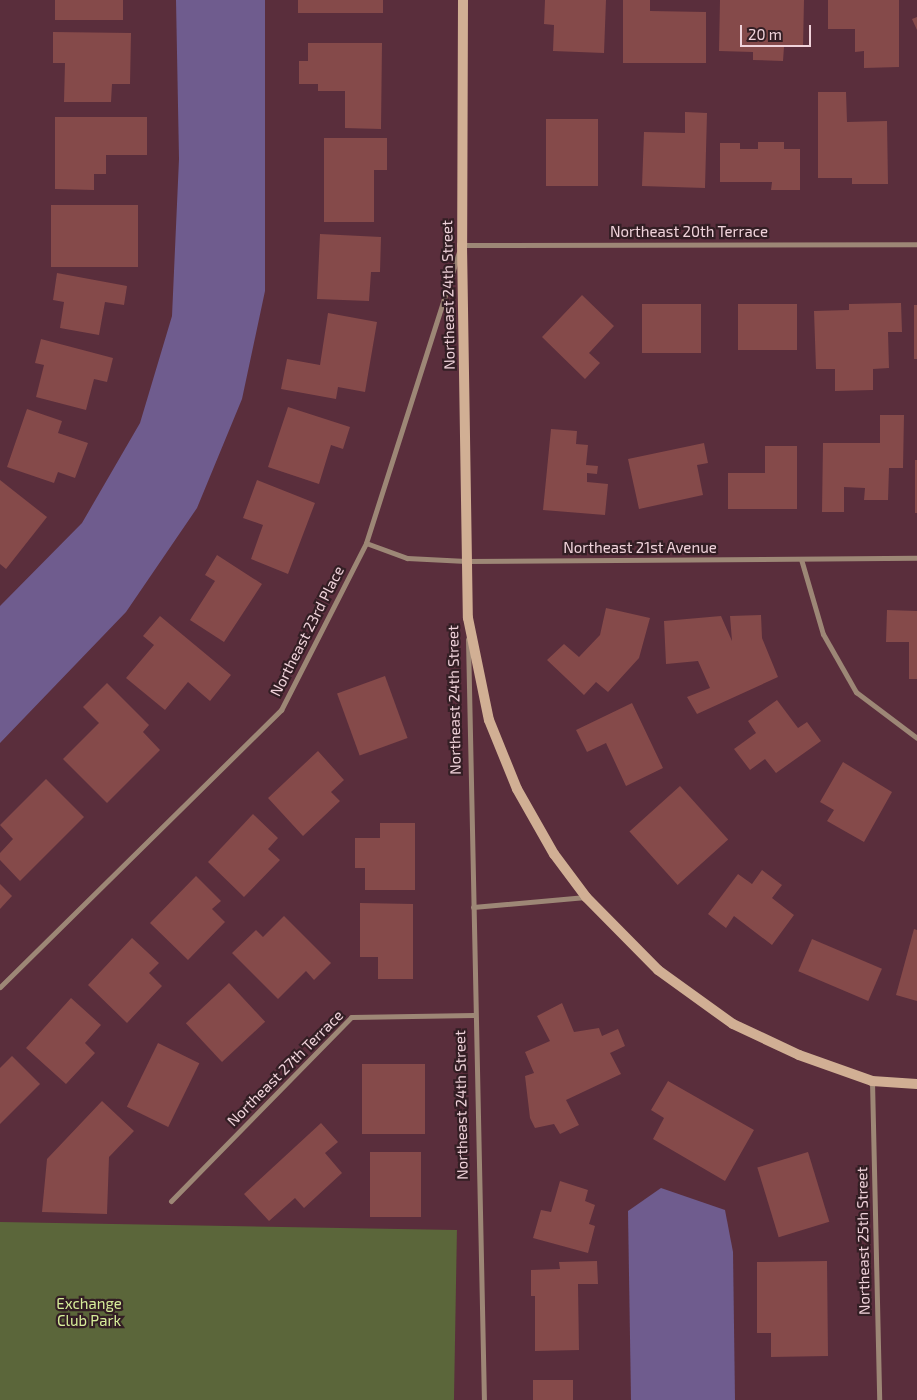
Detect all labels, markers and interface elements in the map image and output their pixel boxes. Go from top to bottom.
scale bar [742,15,813,47]
text: 20 m [748,25,782,43]
street label: Northeast 24th Street [438,220,458,370]
street label: Northeast 20th Terrace [610,223,768,241]
street label: Northeast 21st Avenue [563,539,717,557]
street label: Northeast 23rd Place [266,563,348,699]
street label: Northeast 24th Street [444,625,464,775]
street label: Northeast 27th Terrace [223,1006,347,1130]
street label: Northeast 24th Street [451,1030,471,1180]
street label: Northeast 25th Street [853,1167,873,1315]
park label: Exchange Club Park [56,1294,122,1329]

